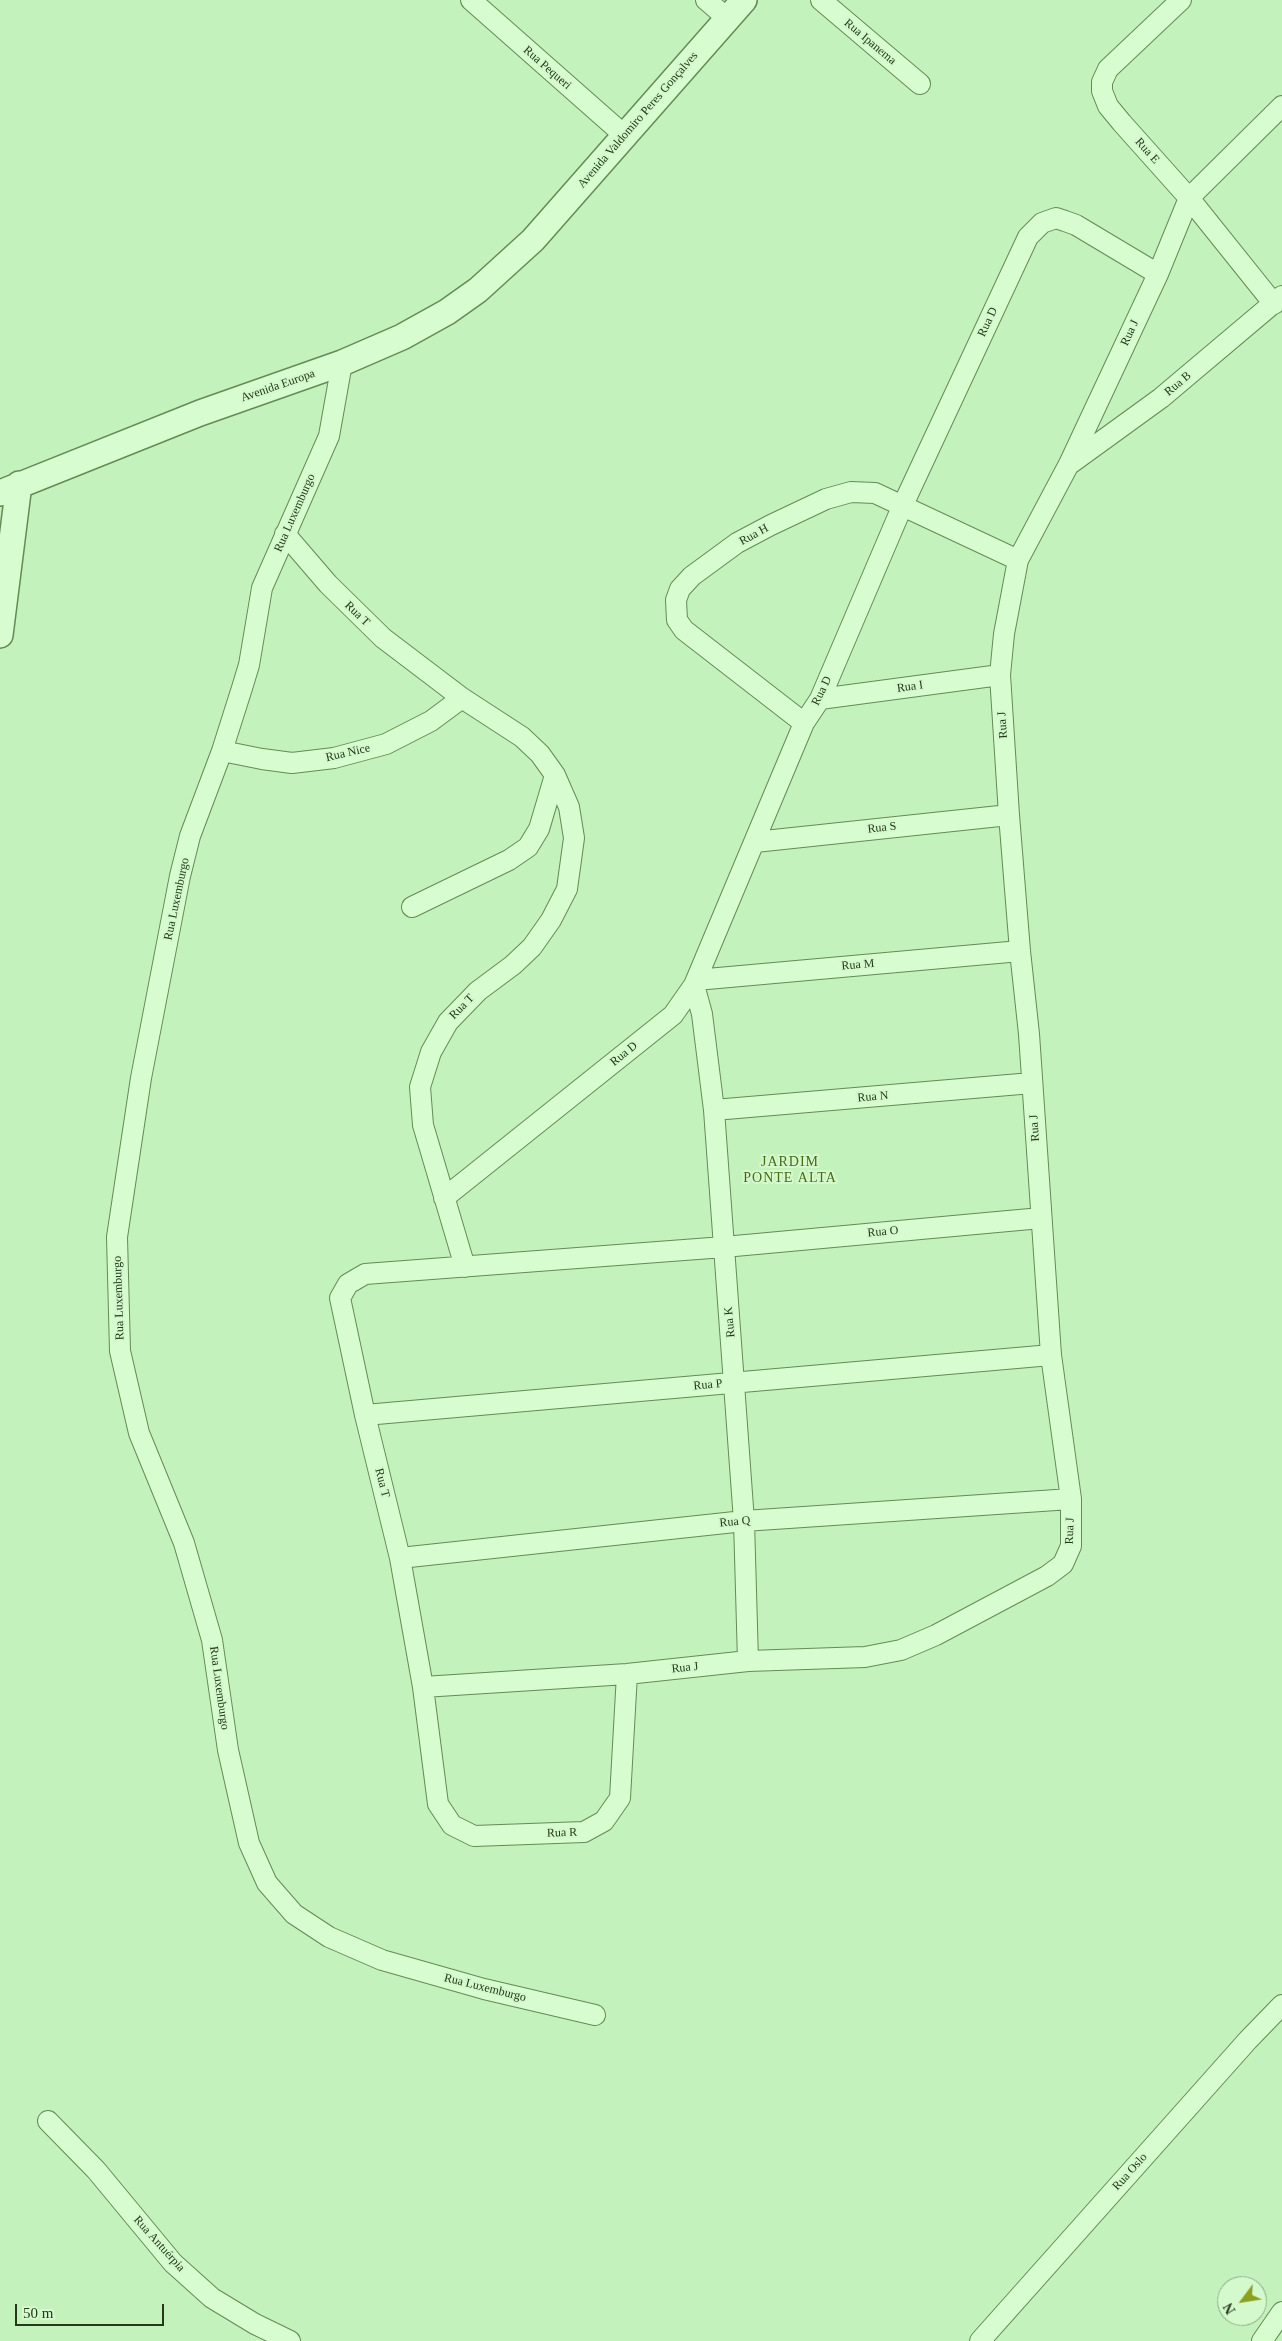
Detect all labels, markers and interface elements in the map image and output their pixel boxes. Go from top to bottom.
street label: Rua Ipanema [841,16,899,68]
street label: Rua Pequeri [520,43,574,93]
street label: Avenida Valdomiro Peres Gonçalves [575,49,701,191]
street label: Rua E [1132,135,1162,167]
street label: Rua D [975,305,1001,339]
street label: Rua J [1118,318,1142,348]
street label: Avenida Europa [239,367,317,405]
street label: Rua B [1162,369,1194,399]
street label: Rua Luxemburgo [271,472,319,554]
street label: Rua H [737,521,771,549]
street label: Rua T [341,599,373,629]
street label: Rua D [809,674,835,708]
street label: Rua I [896,678,924,696]
street label: Rua J [995,711,1011,739]
street label: Rua Nice [324,741,372,765]
street label: Rua S [867,819,897,837]
street label: Rua Luxemburgo [161,856,193,942]
street label: Rua M [841,956,875,974]
street label: Rua T [447,991,477,1023]
street label: Rua D [607,1039,641,1069]
street label: Rua N [857,1088,889,1106]
street label: Rua J [1027,1114,1043,1142]
district label: JARDIM PONTE ALTA [742,1154,838,1186]
street label: Rua O [867,1223,899,1241]
street label: Rua Luxemburgo [110,1256,128,1340]
street label: Rua K [721,1306,739,1338]
street label: Rua P [693,1377,723,1393]
street label: Rua T [371,1467,393,1499]
street label: Rua Q [719,1513,751,1531]
street label: Rua J [1062,1517,1078,1545]
street label: Rua Luxemburgo [206,1645,232,1731]
street label: Rua J [671,1659,699,1677]
street label: Rua R [547,1825,577,1841]
street label: Rua Luxemburgo [442,1971,528,2005]
street label: Rua Oslo [1110,2150,1150,2194]
street label: Rua Antuérpia [130,2213,188,2275]
north arrow [1217,2276,1267,2326]
scale bar [18,2294,166,2326]
text: N [1221,2300,1239,2317]
text: 50 m [23,2305,53,2321]

